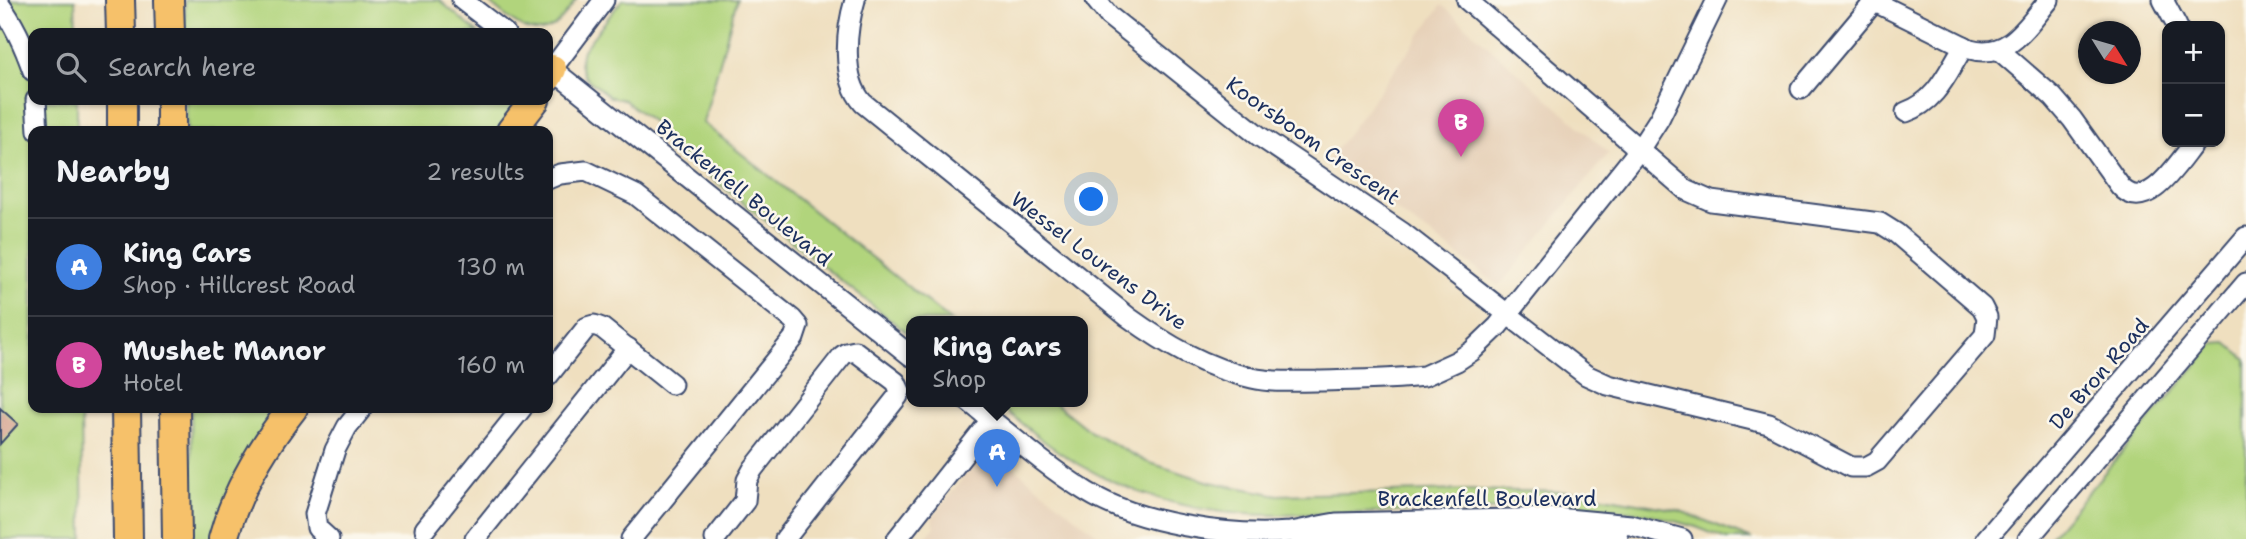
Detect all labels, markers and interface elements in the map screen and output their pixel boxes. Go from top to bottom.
north arrow [2078,21,2141,84]
map controls [2162,21,2225,147]
button: + [2162,21,2225,84]
search box [28,28,553,105]
icon: search [52,48,90,86]
text: Search here [108,49,257,84]
street label: Koorsboom Crescent [1221,70,1405,212]
button: − [2162,84,2225,147]
pin: B [1438,99,1484,157]
street label: Brackenfell Boulevard [650,113,838,273]
text: Nearby [56,151,171,192]
text: 2 results [426,157,525,187]
your location [1074,182,1108,216]
street label: Wessel Lourens Drive [1005,185,1193,337]
text: King Cars [123,235,252,270]
text: A [70,252,88,282]
text: 130 m [457,252,525,282]
text: Shop · Hillcrest Road [123,270,355,300]
street label: De Bron Road [2043,312,2155,436]
popup [906,316,1088,407]
text: King Cars [933,329,1061,364]
text: Mushet Manor [123,333,326,368]
text: B [72,350,86,380]
text: 160 m [457,350,525,380]
text: Shop [933,364,986,394]
text: Hotel [123,368,183,398]
pin: A [974,429,1020,487]
street label: Brackenfell Boulevard [1378,485,1596,513]

